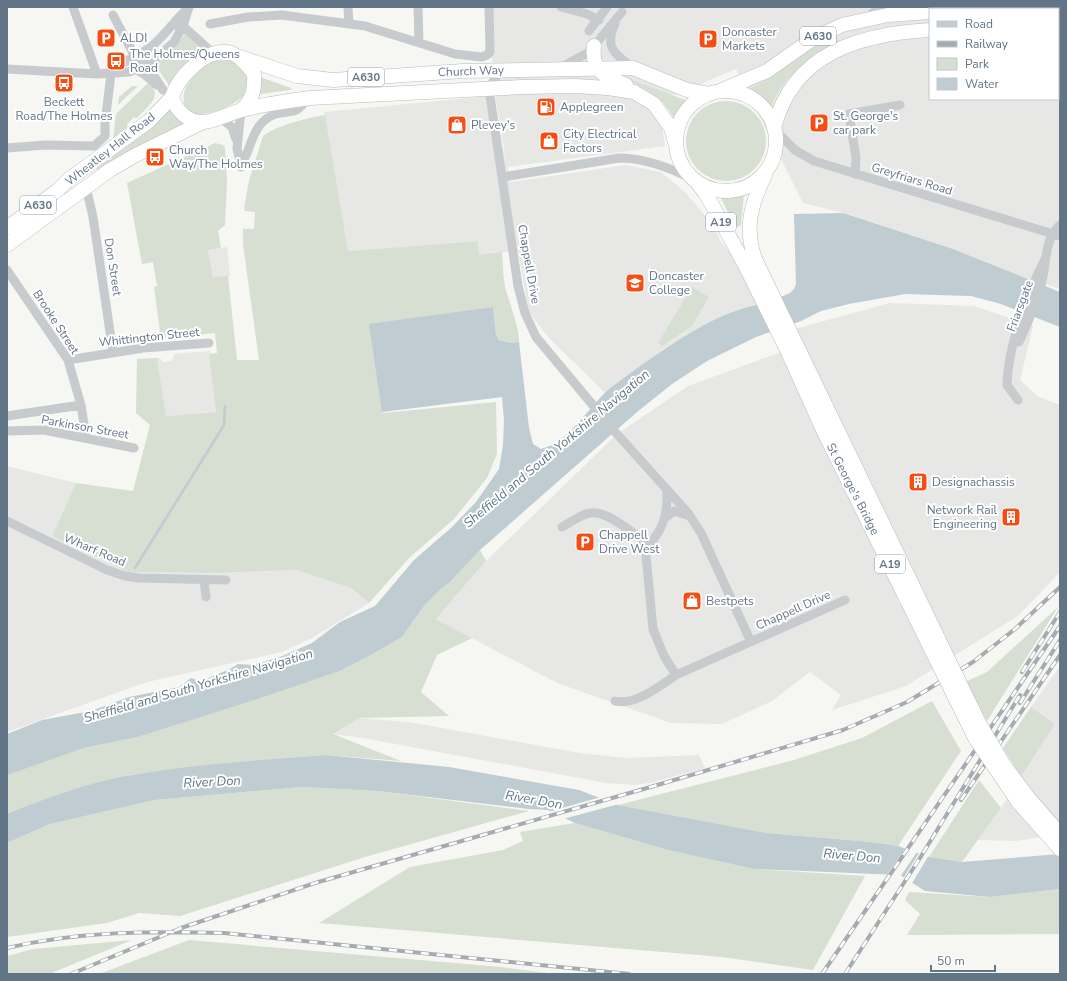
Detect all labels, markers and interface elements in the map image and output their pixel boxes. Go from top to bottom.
legend [929,8,1059,100]
text: Road [965,16,993,32]
place label: Doncaster Markets [722,24,777,54]
parking icon: ALDI [95,27,117,49]
road number: A630 [800,27,836,45]
parking icon: Doncaster Markets [697,28,719,50]
place label: ALDI [120,30,147,46]
text: Railway [965,36,1009,52]
place label: The Holmes/Queens Road [130,46,240,76]
bus stop icon: The Holmes/Queens Road [105,50,127,72]
text: Park [965,56,990,72]
street label: Church Way [438,62,505,80]
road number: A630 [348,68,384,86]
bus stop icon: Beckett Road/The Holmes [53,72,75,94]
text: Water [965,76,999,92]
place label: Beckett Road/The Holmes [15,94,113,124]
fuel station icon: Applegreen [535,96,557,118]
place label: Applegreen [560,99,623,115]
place label: St. George's car park [833,108,899,138]
street label: Wheatley Hall Road [62,109,158,189]
parking icon: St. George's car park [808,112,830,134]
shop icon: Plevey's [446,114,468,136]
place label: Plevey's [471,117,516,133]
place label: City Electrical Factors [563,126,637,156]
shop icon: City Electrical Factors [538,130,560,152]
place label: Church Way/The Holmes [169,142,263,172]
bus stop icon: Church Way/The Holmes [144,146,166,168]
street label: Greyfriars Road [870,159,954,199]
road number: A630 [20,196,56,214]
road number: A19 [706,213,736,231]
street label: Chappell Drive [514,223,544,305]
street label: Don Street [101,237,126,298]
place label: Doncaster College [649,268,704,298]
school or university icon: Doncaster College [624,272,646,294]
street label: Friarsgate [1003,278,1037,334]
street label: Brooke Street [29,287,83,358]
street label: Whittington Street [98,324,201,350]
water label: Sheffield and South Yorkshire Navigation [460,366,653,532]
street label: Parkinson Street [40,411,131,443]
street label: St George's Bridge [823,440,883,538]
building icon: Designachassis [907,471,929,493]
place label: Designachassis [932,474,1015,490]
place label: Network Rail Engineering [927,502,997,532]
building icon: Network Rail Engineering [1000,506,1022,528]
place label: Chappell Drive West [599,527,660,557]
street label: Wharf Road [61,530,129,570]
parking icon: Chappell Drive West [574,531,596,553]
road number: A19 [875,555,905,573]
street label: Chappell Drive [753,586,833,634]
shop icon: Bestpets [681,590,703,612]
place label: Bestpets [706,593,754,609]
water label: Sheffield and South Yorkshire Navigation [82,645,315,727]
water label: River Don [183,772,241,792]
water label: River Don [504,786,564,814]
water label: River Don [822,845,881,867]
scale bar [931,947,995,973]
text: 50 m [937,953,965,969]

